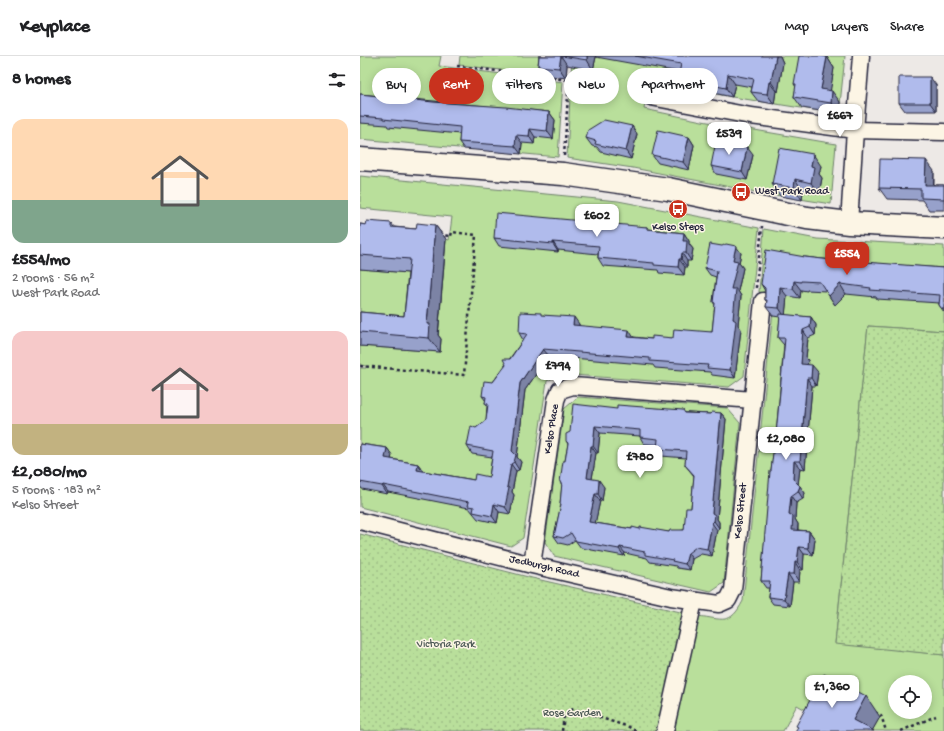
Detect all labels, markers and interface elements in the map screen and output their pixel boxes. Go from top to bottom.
text: Keyplace [20,16,90,39]
text: Map [785,19,809,36]
text: Layers [831,19,868,36]
text: Share [890,19,924,36]
chip: Buy [372,68,421,104]
chip: Rent [429,68,484,104]
chip: Filters [492,68,556,104]
chip: New [564,68,619,104]
chip: Apartment [627,68,718,104]
icon: filters [326,69,348,91]
text: 8 homes [12,70,70,90]
pin: £667 [816,104,864,138]
text: £667 [827,109,853,124]
pin: £539 [705,122,753,156]
text: £539 [716,127,742,142]
icon: home [144,145,216,217]
bus stop icon: West Park Road [730,181,752,203]
place label: West Park Road [755,186,830,198]
bus stop icon: Kelso Steps [667,198,689,220]
pin: £602 [573,204,621,238]
text: £602 [584,209,610,224]
place label: Kelso Steps [652,222,705,234]
pin: £554 [823,242,871,276]
text: £554 [834,247,860,262]
text: £554/mo [12,251,70,271]
text: 2 rooms · 56 m² [12,271,95,286]
text: West Park Road [12,286,99,301]
pin: £794 [534,354,582,388]
icon: home [144,357,216,429]
text: £794 [545,359,571,374]
street label: Kelso Place [542,403,562,455]
pin: £2,080 [753,427,819,461]
text: £2,080 [767,432,805,447]
pin: £780 [616,445,664,479]
text: £780 [626,450,654,465]
text: £2,080/mo [12,463,87,483]
street label: Kelso Street [732,481,750,539]
text: 5 rooms · 183 m² [12,483,101,498]
text: Kelso Street [12,498,78,513]
street label: Jedburgh Road [508,553,582,581]
park label: Victoria Park [416,639,476,651]
pin: £1,360 [799,675,865,709]
map controls [888,675,932,719]
button: locate [888,675,932,719]
text: £1,360 [814,680,850,695]
park label: Rose Garden [543,708,602,720]

